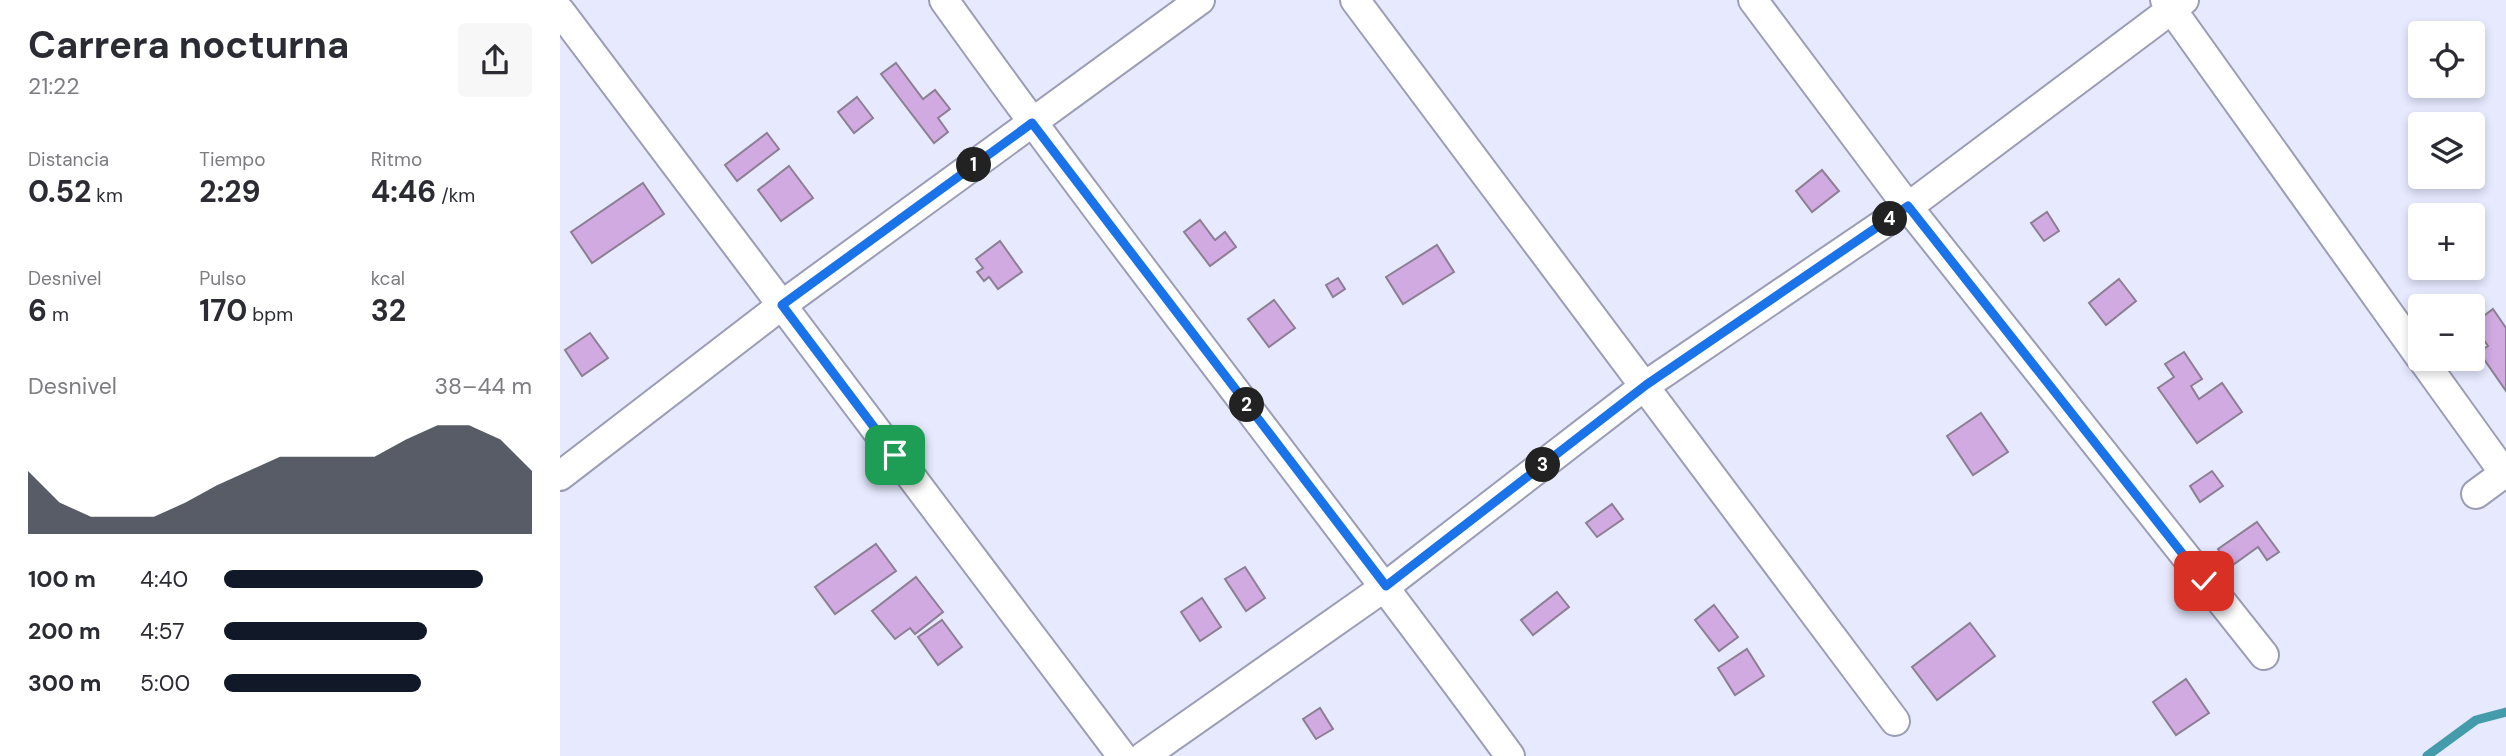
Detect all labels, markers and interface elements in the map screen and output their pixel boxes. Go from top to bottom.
text: Carrera nocturna [28,20,349,70]
map controls [2408,21,2485,371]
button: locate [2408,21,2485,98]
button: share [458,23,532,97]
text: 21:22 [28,71,80,101]
button: layers [2408,112,2485,189]
text: Distancia [28,147,109,172]
text: Tiempo [199,147,265,172]
text: Ritmo [371,147,422,172]
pin: 1 [956,148,992,182]
text: 1 [970,152,977,177]
text: 0.52 [28,172,91,211]
text: 2:29 [199,172,261,211]
text: 4:46 [371,172,436,211]
text: km [91,183,123,208]
text: /km [436,183,475,208]
pin: 4 [1872,202,1908,236]
button: + [2408,203,2485,280]
text: 4 [1883,206,1896,231]
text: Desnivel [28,266,101,291]
text: Pulso [199,266,246,291]
text: kcal [371,266,405,291]
text: 6 [28,291,47,330]
text: 170 [199,291,247,330]
text: 32 [371,291,406,330]
button: − [2408,294,2485,371]
text: m [47,302,69,327]
text: bpm [247,302,293,327]
text: Desnivel [28,371,117,401]
text: 38–44 m [435,371,532,401]
pin: 2 [1230,388,1264,422]
text: 2 [1241,392,1252,417]
pin [865,425,925,485]
icon: arrive [876,436,914,474]
pin: 3 [1525,448,1560,482]
text: 3 [1537,452,1548,477]
pin [2174,551,2234,611]
icon: check [2185,562,2223,600]
text: 100 m [28,564,96,594]
text: 4:40 [140,564,188,594]
text: 200 m [28,616,101,646]
text: 4:57 [140,616,185,646]
text: 300 m [28,668,101,698]
text: 5:00 [140,668,190,698]

